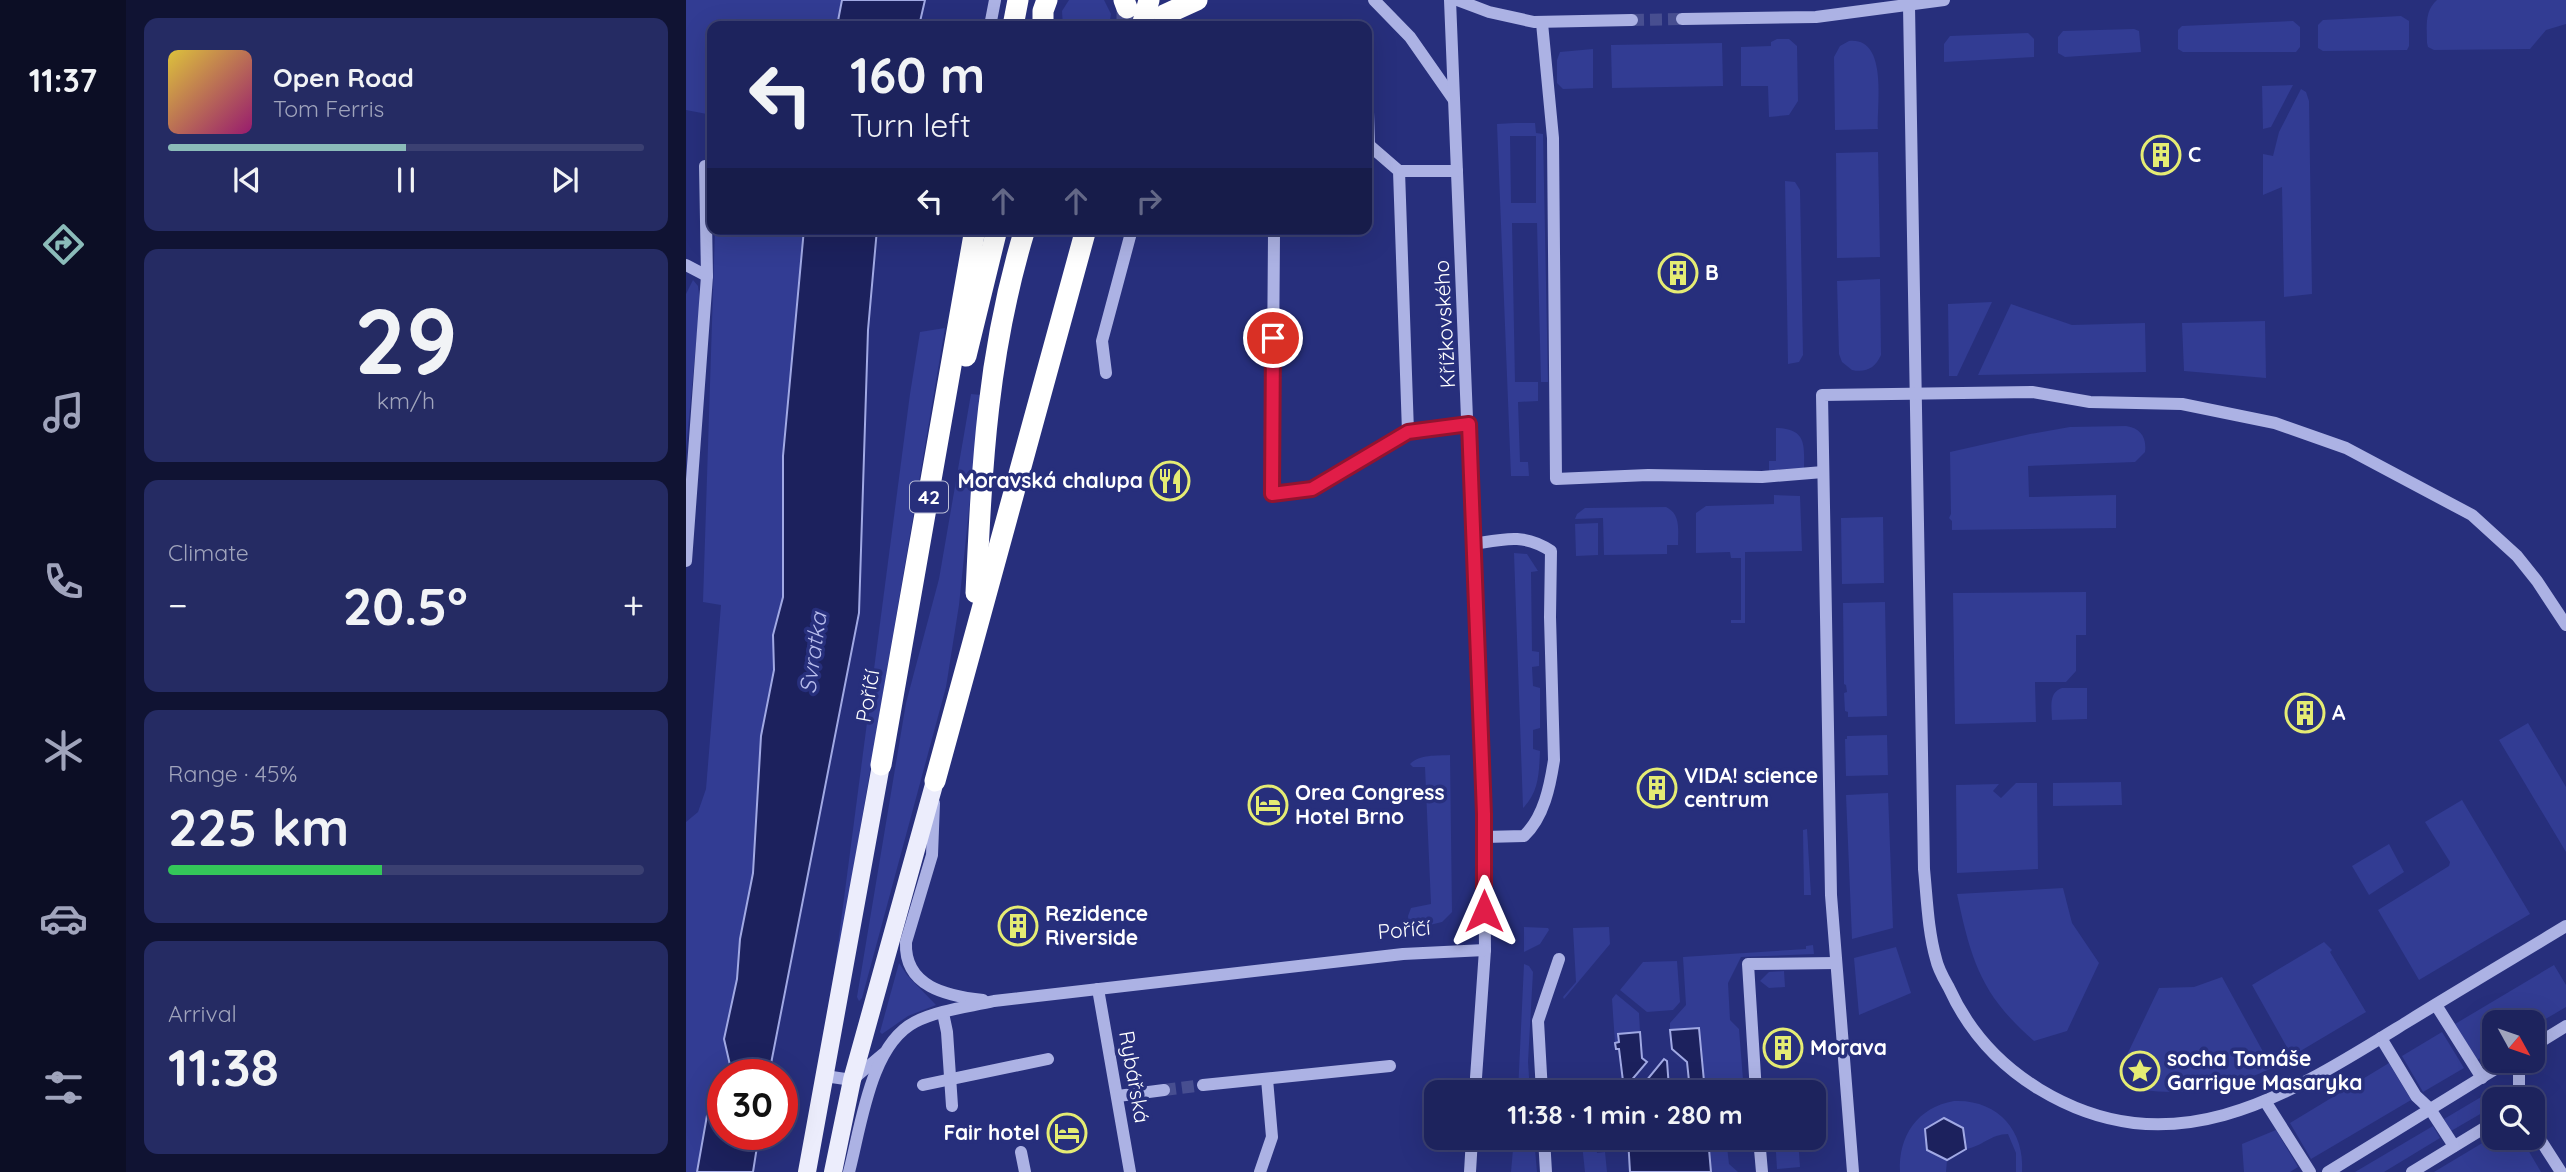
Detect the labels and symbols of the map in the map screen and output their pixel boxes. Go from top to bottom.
building icon: C [2140,134,2182,176]
place label: C [2188,141,2201,167]
building icon: B [1657,252,1699,294]
street label: Křížkovského [1428,259,1460,389]
place label: B [1705,259,1719,285]
pin [1243,308,1303,368]
restaurant icon: Moravská chalupa [1149,460,1191,502]
place label: Moravská chalupa [957,467,1143,493]
road number: 42 [910,482,948,512]
water label: Svratka [792,609,833,695]
street label: Poříčí [850,667,885,724]
building icon: A [2284,692,2326,734]
place label: A [2332,699,2346,725]
place label: VIDA! science centrum [1684,762,1818,812]
building icon: VIDA! science centrum [1636,767,1678,809]
place label: Orea Congress Hotel Brno [1295,779,1445,829]
hotel icon: Orea Congress Hotel Brno [1247,784,1289,826]
position arrow [1447,874,1521,948]
place label: Rezidence Riverside [1045,900,1148,950]
building icon: Rezidence Riverside [997,905,1039,947]
street label: Poříčí [1376,914,1432,944]
north arrow [2482,1010,2544,1073]
building icon: Morava [1762,1027,1804,1069]
street label: Rybářská [1114,1029,1156,1125]
place label: Morava [1810,1034,1887,1060]
place label: socha Tomáše Garrigue Masaryka [2167,1045,2362,1095]
place icon: socha Tomáše Garrigue Masaryka [2119,1050,2161,1092]
speed limit sign: 30 [707,1059,798,1150]
hotel icon: Fair hotel [1046,1112,1088,1154]
place label: Fair hotel [944,1119,1040,1145]

